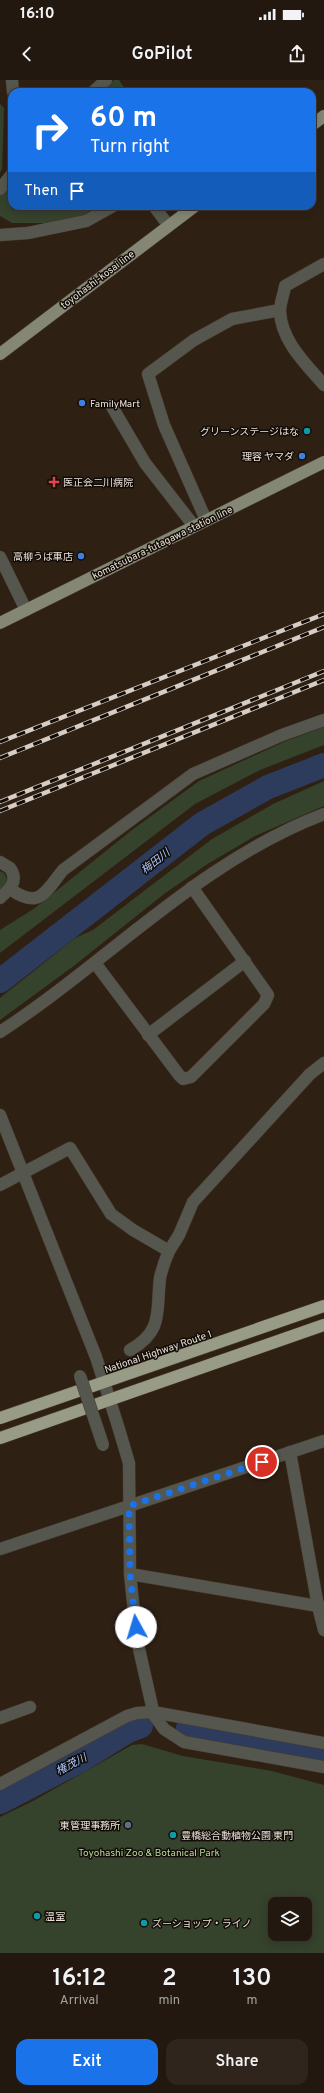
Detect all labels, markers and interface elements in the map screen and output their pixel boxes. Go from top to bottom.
text: 16:10 [20,5,55,24]
icon: back [16,43,38,65]
text: GoPilot [132,43,192,66]
icon: share [286,43,308,65]
text: 60 m [90,101,157,137]
icon: right [24,104,76,156]
text: Turn right [90,136,170,159]
icon: arrive [66,180,88,202]
text: Then [24,182,58,201]
street label: toyohashi-kosai line [58,248,138,312]
marker: FamilyMart [77,398,87,408]
place label: FamilyMart [90,398,140,411]
place label: グリーンステージはな [200,426,299,439]
marker: グリーンステージはな [302,426,312,436]
place label: 理容 ヤマダ [242,451,294,464]
marker: 理容 ヤマダ [297,451,307,461]
marker: 医正会二川病院 [48,476,60,488]
place label: 医正会二川病院 [63,477,133,490]
street label: komatsubara-futagawa station line [90,504,235,583]
place label: 高柳うば車店 [13,551,73,564]
marker: 高柳うば車店 [76,551,86,561]
water label: 梅田川 [138,845,174,877]
street label: National Highway Route 1 [103,1328,214,1377]
pin [245,1445,279,1479]
icon: arrive [251,1451,273,1473]
position arrow [115,1606,157,1648]
water label: 権茂川 [54,1750,90,1779]
place label: 東管理事務所 [60,1820,120,1833]
marker: 東管理事務所 [123,1820,133,1830]
marker: 豊橋総合動植物公園 東門 [168,1830,178,1840]
place label: 豊橋総合動植物公園 東門 [181,1830,293,1843]
park label: Toyohashi Zoo & Botanical Park [78,1847,220,1860]
map controls [268,1897,312,1941]
button: layers [268,1897,312,1941]
marker: 温室 [32,1911,42,1921]
place label: 温室 [45,1911,65,1924]
marker: ズーショップ・ライノ [139,1918,149,1928]
place label: ズーショップ・ライノ [152,1918,252,1931]
text: 16:12 [52,1964,106,1994]
text: 2 [162,1964,177,1994]
text: 130 [232,1964,272,1994]
text: Arrival [60,1993,99,2009]
text: min [158,1993,180,2009]
text: m [247,1993,258,2009]
button: Exit [16,2039,158,2085]
button: Share [166,2039,308,2085]

